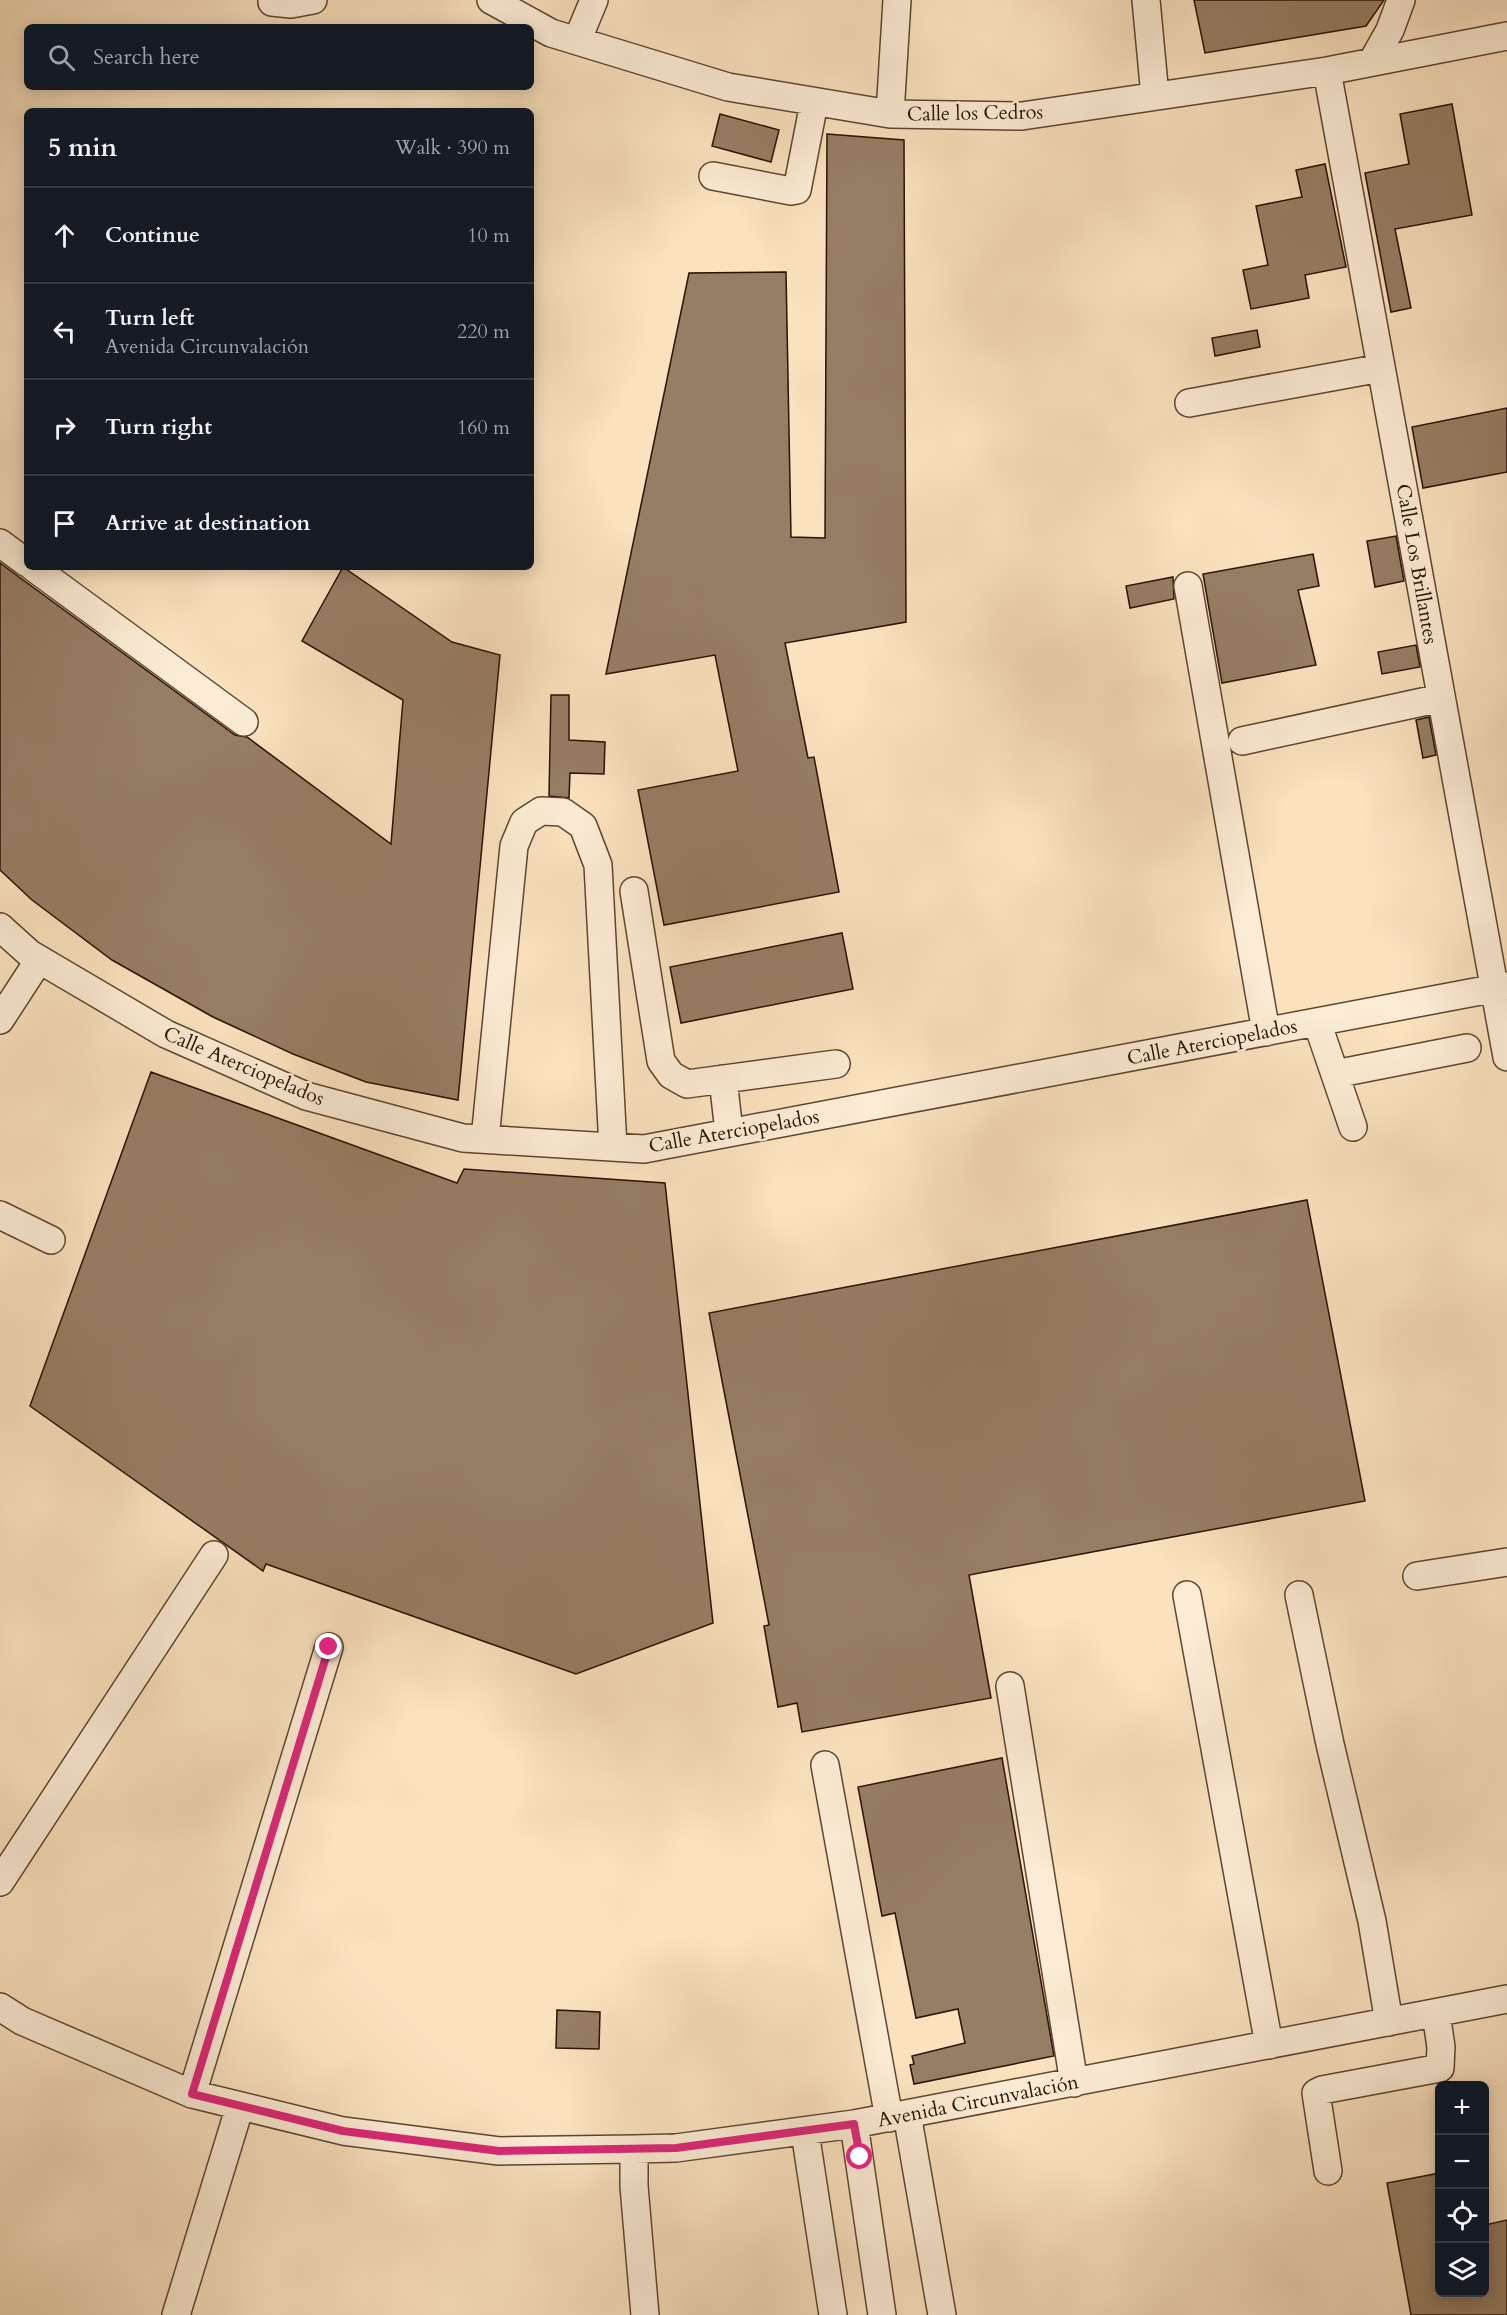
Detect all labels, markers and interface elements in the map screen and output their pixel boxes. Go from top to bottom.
search box [24,24,534,90]
icon: search [45,41,78,74]
text: Search here [93,42,200,72]
street label: Calle los Cedros [907,98,1043,128]
text: 5 min [48,130,117,165]
text: Walk · 390 m [395,134,510,161]
icon: ahead [48,219,81,252]
text: Continue [105,220,200,250]
text: 10 m [467,222,510,249]
text: Turn left [105,303,194,333]
icon: left [48,315,81,348]
text: 220 m [457,318,510,345]
text: Avenida Circunvalación [105,333,309,360]
icon: right [48,411,81,444]
text: Turn right [105,412,212,442]
text: 160 m [457,414,510,441]
street label: Calle Los Brillantes [1390,482,1444,646]
icon: arrive [48,507,81,540]
text: Arrive at destination [105,508,310,538]
street label: Calle Aterciopelados [1125,1012,1299,1072]
street label: Calle Aterciopelados [159,1020,329,1112]
street label: Calle Aterciopelados [647,1103,821,1159]
route end [315,1633,341,1659]
street label: Avenida Circunvalación [875,2068,1081,2134]
map controls [1435,2081,1489,2297]
button: + [1435,2081,1489,2135]
button: − [1435,2135,1489,2189]
route start [846,2143,872,2169]
button: locate [1435,2189,1489,2243]
button: layers [1435,2243,1489,2297]

